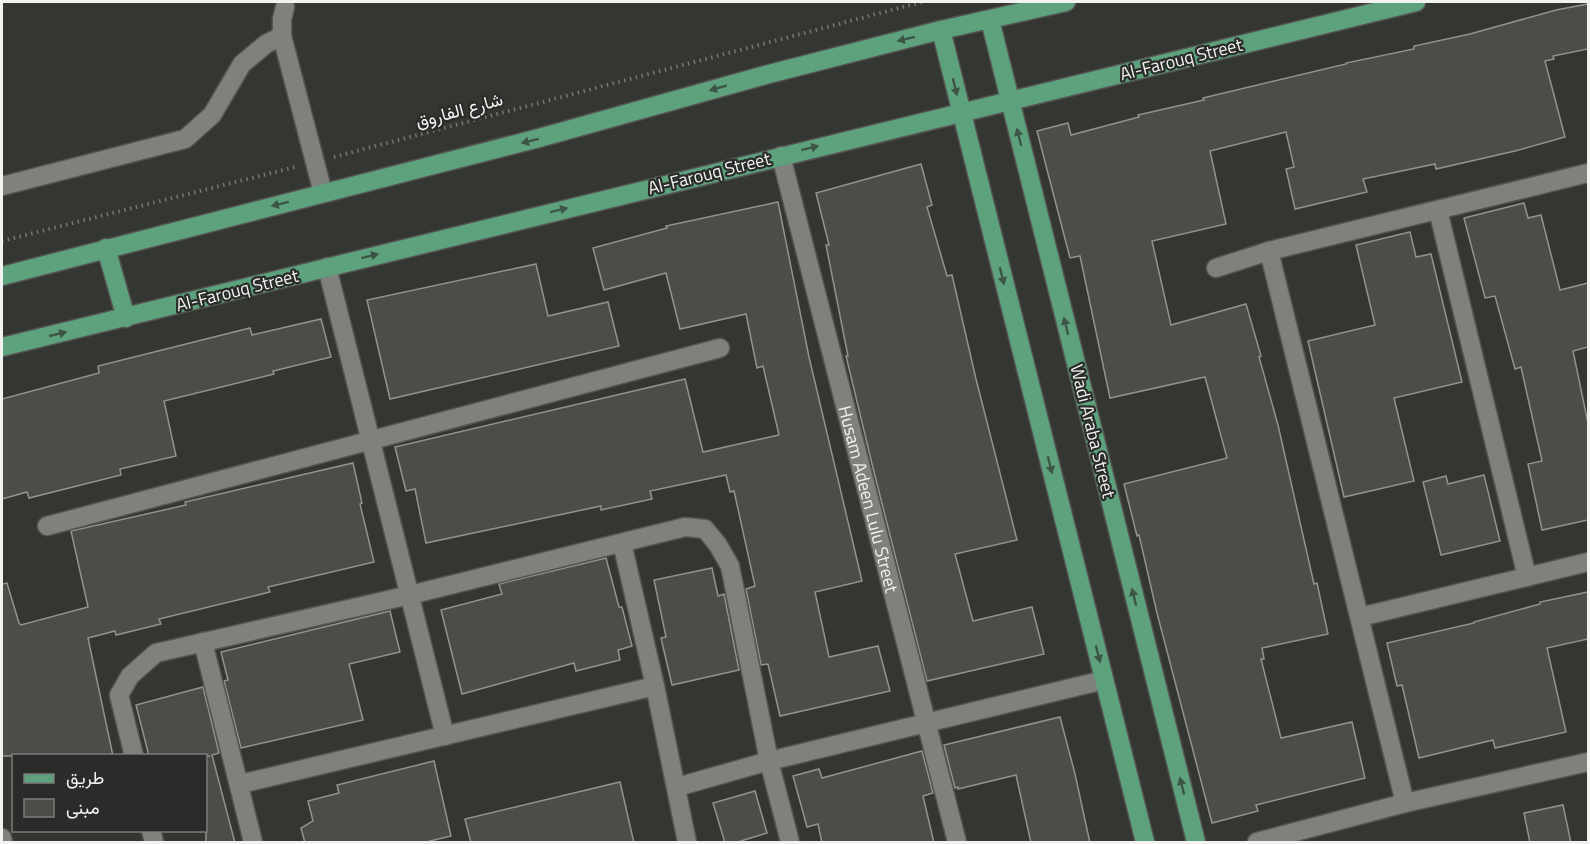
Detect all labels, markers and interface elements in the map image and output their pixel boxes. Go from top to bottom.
street label: Al-Farouq Street [1117,31,1246,87]
one-way arrow [897,34,916,44]
one-way arrow [951,78,960,96]
one-way arrow [709,84,727,94]
street label: شارع الفاروق [412,85,506,135]
one-way arrow [1013,128,1023,146]
one-way arrow [521,136,539,146]
one-way arrow [801,143,819,153]
street label: Al-Farouq Street [645,145,774,201]
one-way arrow [271,200,289,210]
one-way arrow [550,204,569,214]
one-way arrow [361,251,379,261]
street label: Al-Farouq Street [173,262,302,318]
one-way arrow [998,267,1008,285]
one-way arrow [1061,317,1071,335]
one-way arrow [49,328,68,338]
street label: Wadi Araba Street [1063,361,1123,501]
street label: Husam Adeen Lulu Street [832,402,906,596]
one-way arrow [1046,456,1055,474]
one-way arrow [1129,587,1139,606]
one-way arrow [1093,645,1103,663]
legend [12,754,207,832]
text: طريق [66,764,104,791]
one-way arrow [1176,777,1186,795]
text: مبنى [66,794,100,821]

